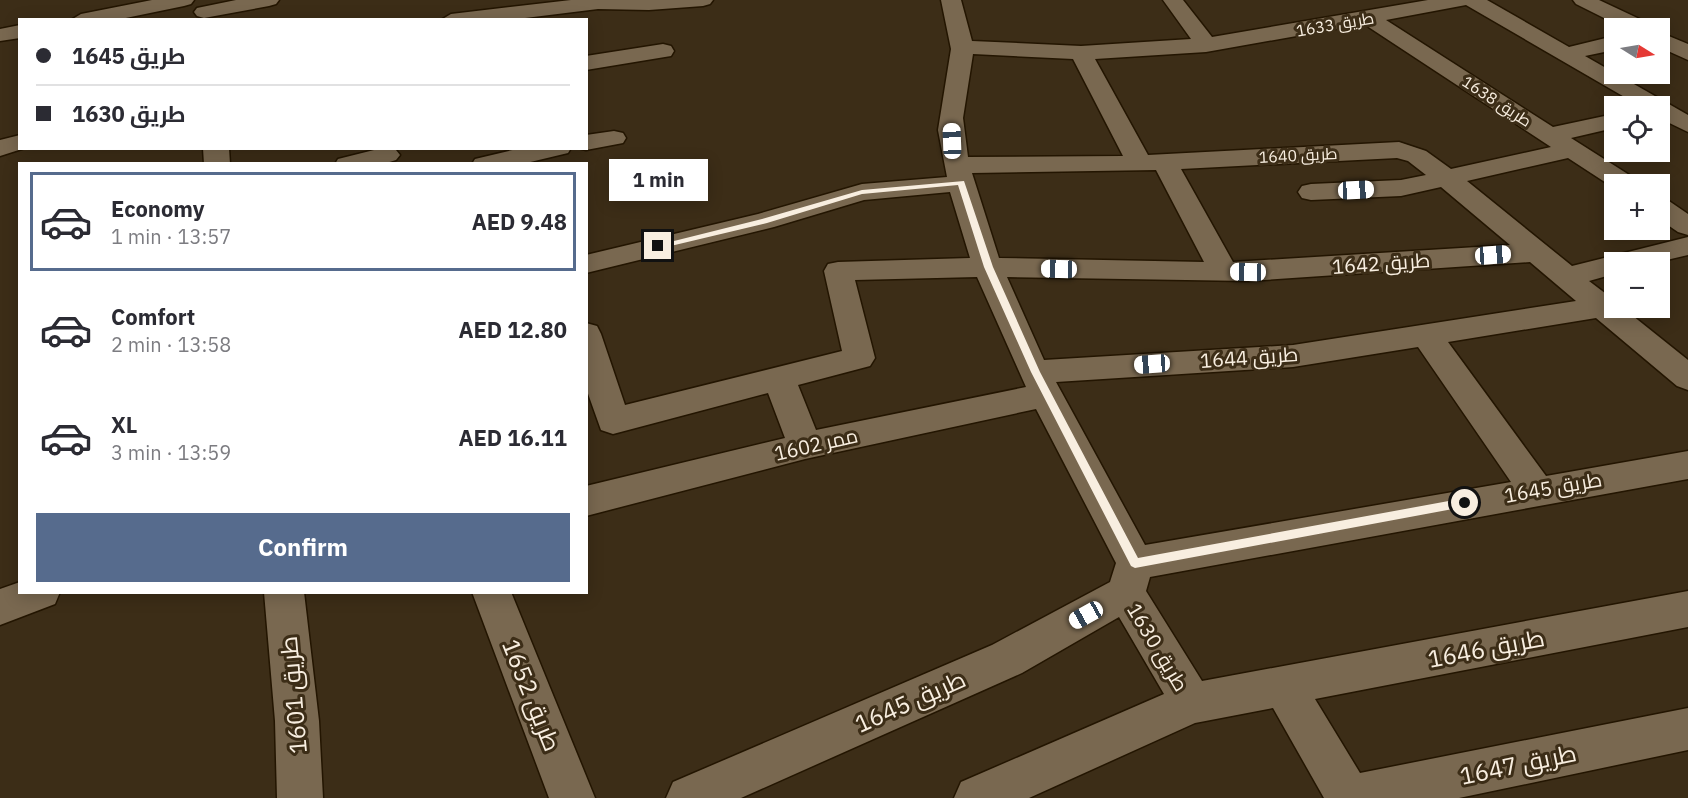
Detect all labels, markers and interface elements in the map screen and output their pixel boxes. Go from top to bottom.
street label: طريق 1633 [1294,7,1376,42]
north arrow [1604,18,1670,84]
map controls [1604,18,1670,318]
text: طريق 1645 [72,41,186,70]
street label: طريق 1638 [1458,71,1535,132]
button: locate [1604,96,1670,162]
text: طريق 1630 [72,99,186,128]
car [942,123,962,159]
street label: طريق 1640 [1258,143,1338,168]
callout: 1 min [608,159,708,201]
text: 1 min [632,166,685,193]
button: + [1604,174,1670,240]
car [1338,180,1374,200]
text: Economy [111,194,205,223]
icon: car [39,195,93,249]
text: AED 9.48 [472,207,567,236]
text: 1 min · 13:57 [111,223,231,250]
route end [644,232,671,259]
car [1474,245,1512,265]
street label: طريق 1642 [1331,246,1431,280]
button: − [1604,252,1670,318]
car [1041,260,1077,278]
car [1230,263,1266,281]
text: Comfort [111,302,195,331]
icon: car [39,303,93,357]
text: AED 12.80 [458,315,567,344]
text: 2 min · 13:58 [111,331,231,358]
street label: طريق 1644 [1199,340,1299,374]
car [1133,354,1171,374]
text: XL [111,410,137,439]
icon: car [39,411,93,465]
street label: ممر 1602 [772,421,860,467]
text: AED 16.11 [458,423,567,452]
text: 3 min · 13:59 [111,439,231,466]
street label: طريق 1645 [1502,465,1604,509]
route start [1451,489,1478,516]
button: Confirm [36,513,570,582]
car [1066,598,1106,632]
street label: طريق 1630 [1121,598,1195,696]
street label: طريق 1646 [1425,621,1547,675]
street label: طريق 1652 [495,634,569,756]
street label: طريق 1601 [272,635,314,755]
street label: طريق 1645 [850,662,970,740]
street label: طريق 1647 [1457,736,1579,792]

